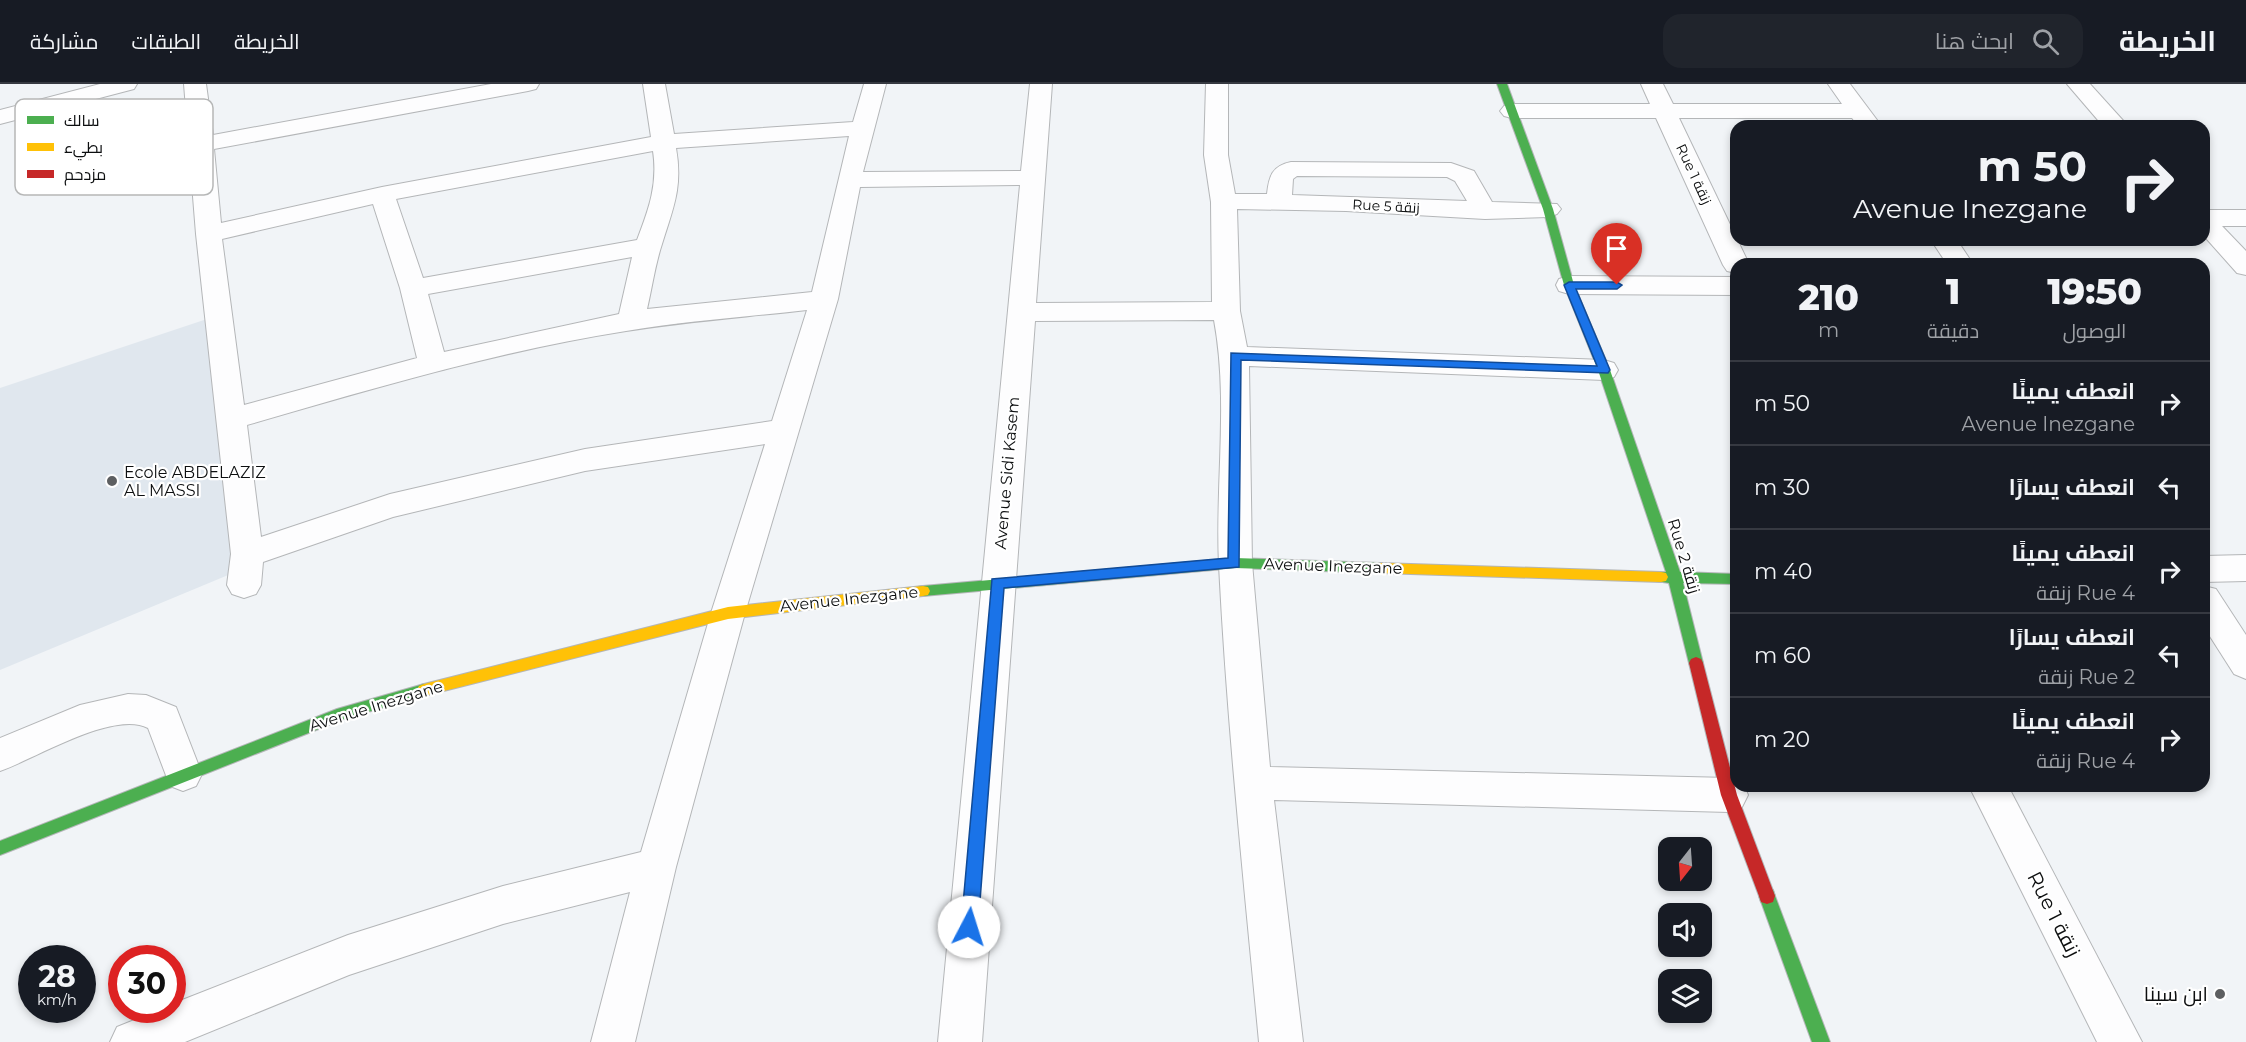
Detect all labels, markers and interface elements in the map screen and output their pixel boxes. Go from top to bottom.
search box [1663,14,2083,68]
text: الخريطة [2119,24,2216,58]
icon: search [2029,25,2062,58]
text: ابحث هنا [1935,28,2014,55]
text: مشاركة [30,29,99,54]
text: الطبقات [132,29,201,54]
text: الخريطة [234,29,300,54]
legend [15,99,213,195]
text: سالك [64,111,99,130]
text: بطيء [64,138,103,161]
text: 50 m [1978,140,2087,192]
street label: Rue 1 زنقة [1672,141,1716,207]
icon: right [2108,144,2186,222]
text: مزدحم [64,165,106,186]
text: Avenue Inezgane [1853,192,2087,225]
street label: Rue 5 زنقة [1352,195,1420,217]
pin [1591,223,1642,285]
icon: arrive [1600,232,1633,265]
text: 1 [1946,269,1960,313]
text: 19:50 [2047,269,2142,313]
text: 210 [1798,275,1859,319]
text: m [1818,318,1839,342]
text: دقيقة [1927,319,1979,343]
text: الوصول [2063,319,2126,343]
text: انعطف يمينًا [2011,378,2135,405]
icon: right [2153,387,2186,420]
text: 50 m [1754,390,1810,417]
street label: Avenue Sidi Kasem [991,396,1023,550]
text: Avenue Inezgane [1962,412,2135,436]
place label: Ecole ABDELAZIZ AL MASSI [124,463,266,500]
icon: left [2153,471,2186,504]
marker: Ecole ABDELAZIZ AL MASSI [105,474,119,488]
text: 30 m [1754,474,1810,501]
text: انعطف يسارًا [2009,474,2135,501]
street label: Rue 2 زنقة [1664,516,1704,596]
text: انعطف يمينًا [2011,540,2135,567]
street label: Avenue Inezgane [1263,554,1403,578]
icon: right [2153,555,2186,588]
text: 40 m [1754,558,1812,585]
text: Rue 4 زنقة [2036,581,2135,605]
street label: Avenue Inezgane [779,582,919,616]
text: انعطف يسارًا [2009,624,2135,651]
icon: left [2153,639,2186,672]
text: 60 m [1754,642,1811,669]
text: Rue 2 زنقة [2038,665,2135,689]
street label: Avenue Inezgane [307,677,445,735]
text: انعطف يمينًا [2011,708,2135,735]
icon: right [2153,723,2186,756]
text: 20 m [1754,726,1810,753]
text: Rue 4 زنقة [2036,749,2135,773]
north arrow [1658,837,1712,891]
map controls [1658,837,1712,1023]
street label: Rue 1 زنقة [2022,867,2086,961]
position arrow [937,895,1001,959]
button: sound [1658,903,1712,957]
speed limit sign: 30 [108,945,186,1023]
text: 28 [38,958,76,995]
button: layers [1658,969,1712,1023]
place label: ابن سينا [2144,982,2208,1007]
marker: ابن سينا [2213,987,2227,1001]
text: km/h [37,990,77,1009]

